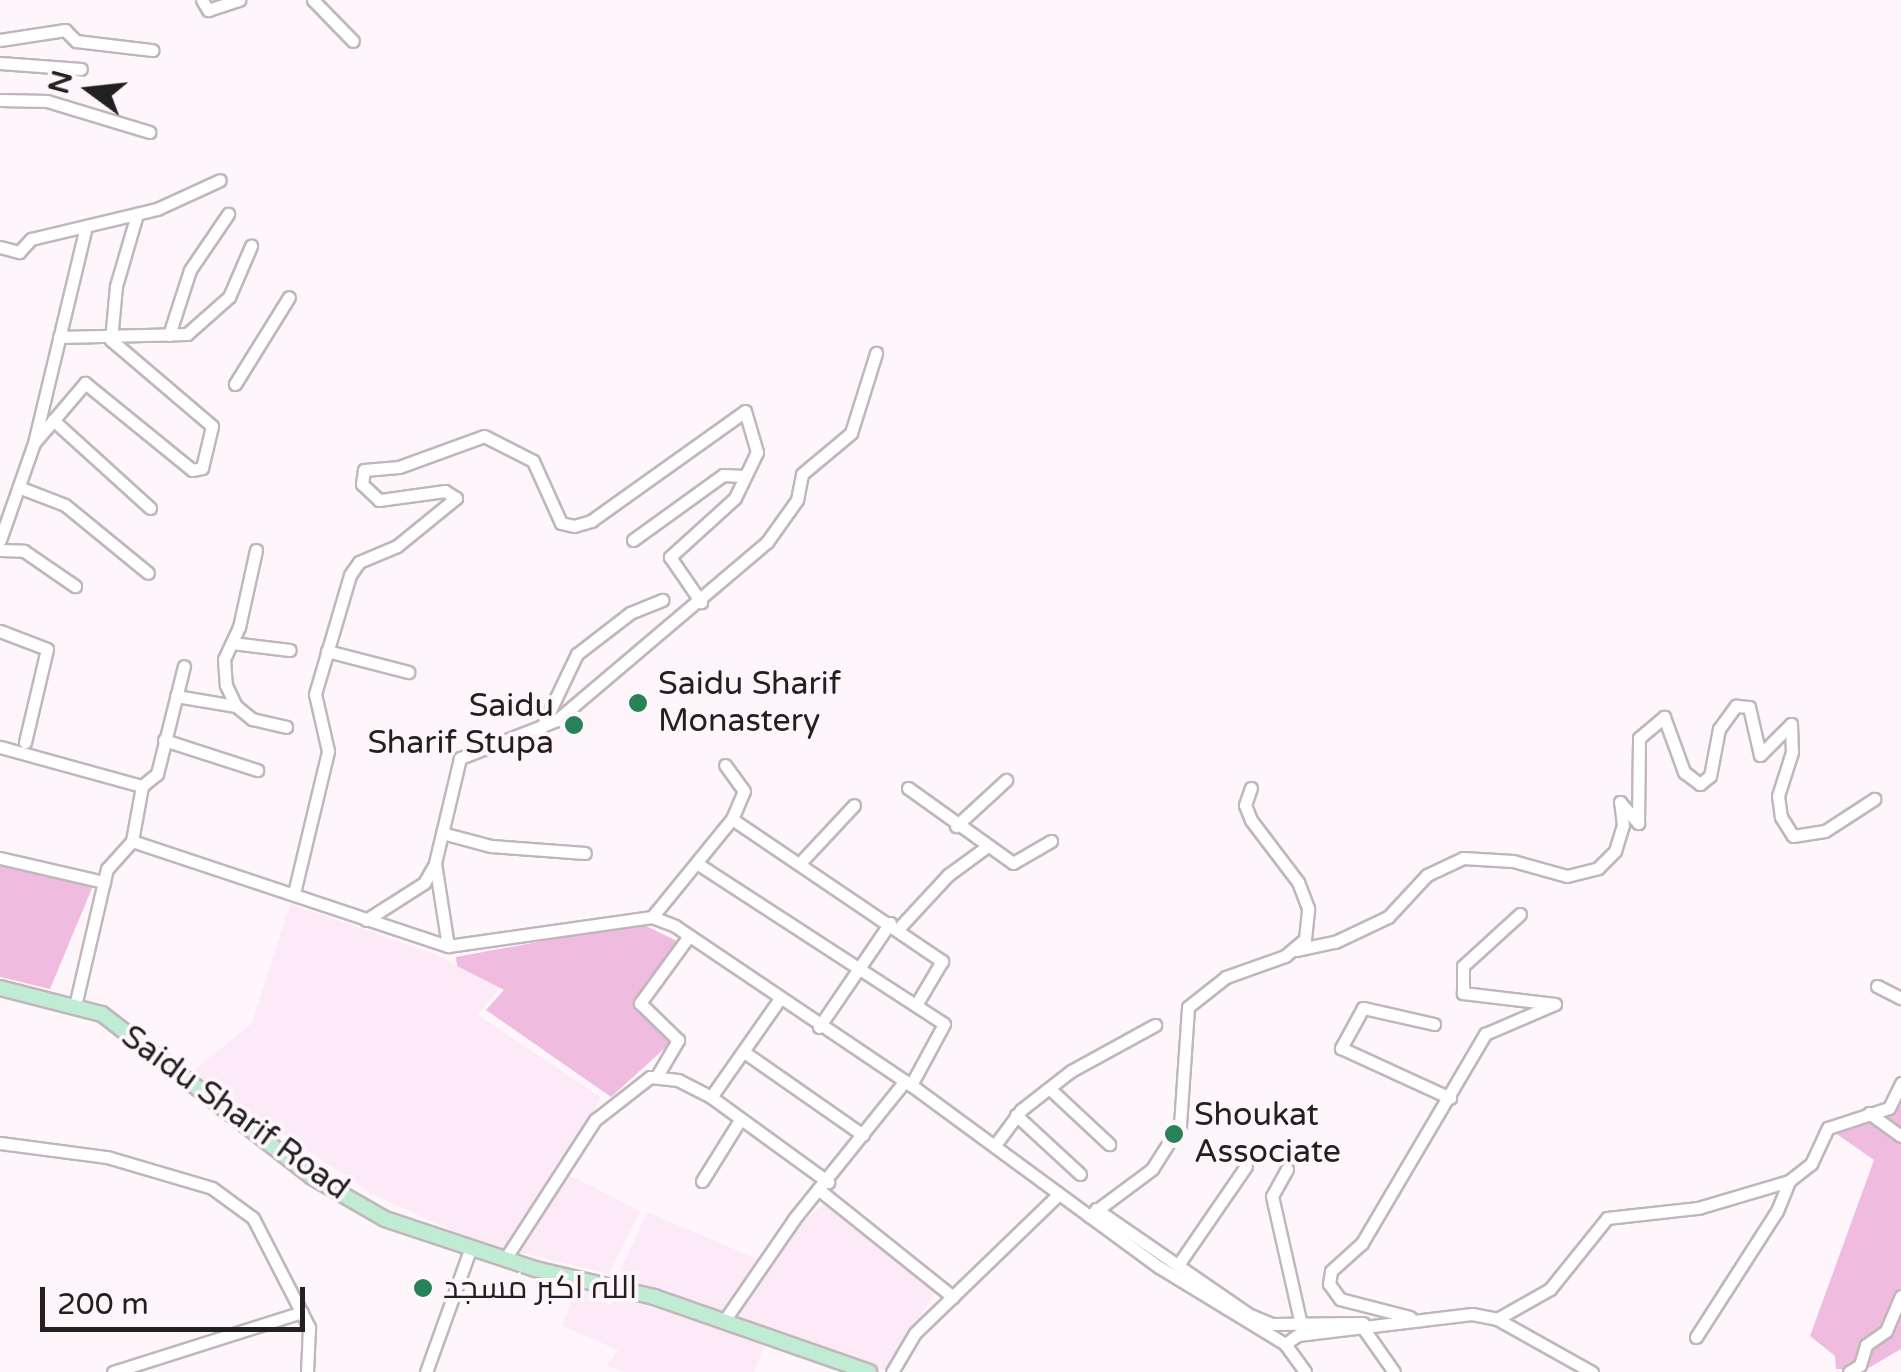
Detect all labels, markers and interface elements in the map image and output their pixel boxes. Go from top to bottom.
north arrow [40,40,140,140]
text: N [42,67,80,98]
place label: Saidu Sharif Monastery [658,666,841,741]
place label: Saidu Sharif Stupa [367,688,554,763]
marker: Saidu Sharif Monastery [627,692,649,714]
marker: Saidu Sharif Stupa [563,714,585,736]
street label: Saidu Sharif Road [114,1018,356,1208]
place label: Shoukat Associate [1194,1097,1341,1172]
marker: Shoukat Associate [1163,1123,1185,1145]
scale bar [45,1267,310,1329]
place label: اللہ اکبر مسجد [443,1269,637,1307]
marker: اللہ اکبر مسجد [412,1277,434,1299]
text: 200 m [57,1286,149,1323]

